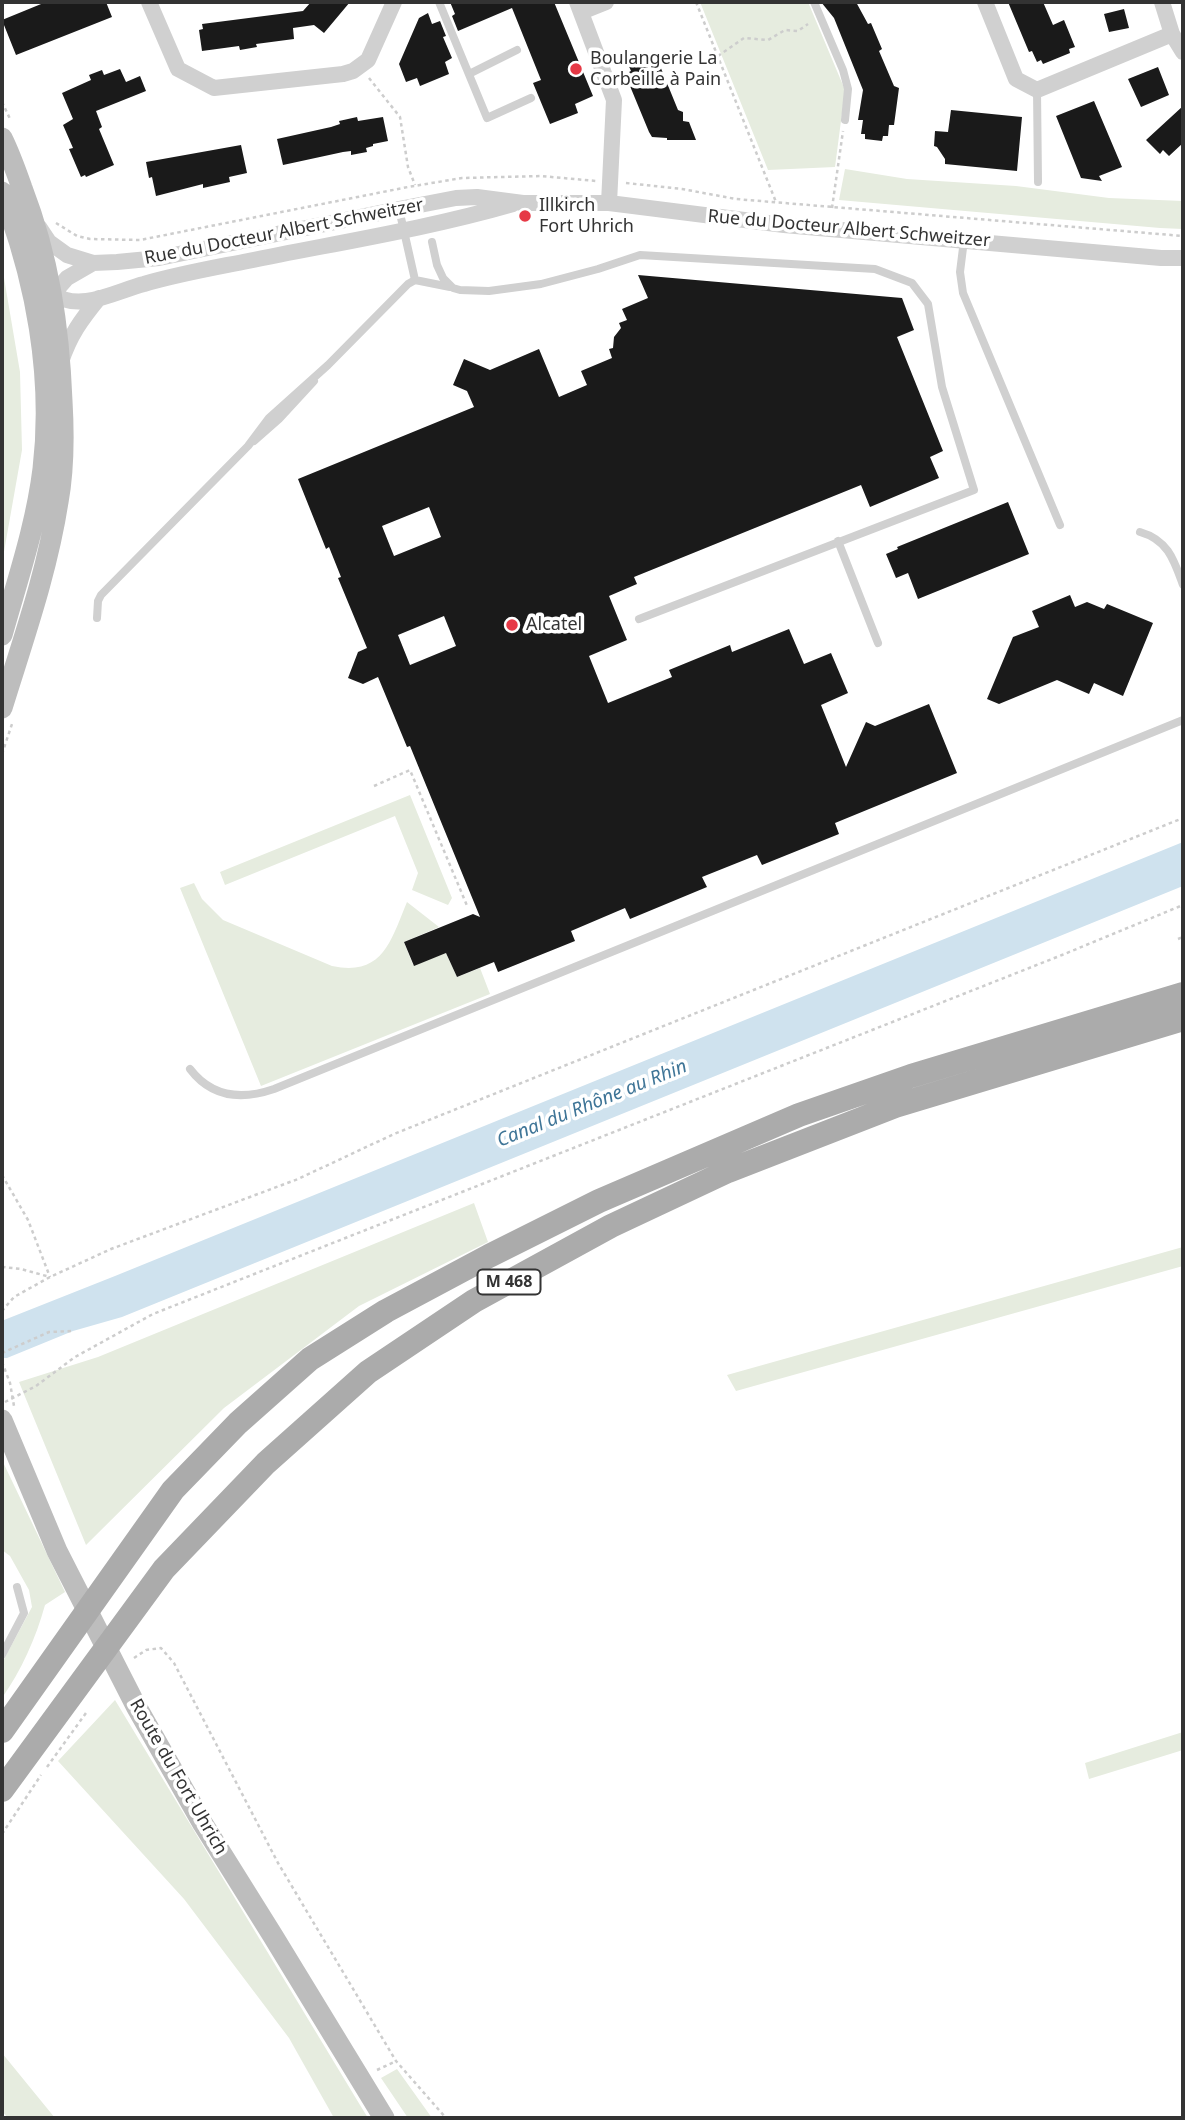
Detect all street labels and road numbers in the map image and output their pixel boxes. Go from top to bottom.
street label: Rue du Docteur Albert Schweitzer [143,194,425,270]
street label: Rue du Docteur Albert Schweitzer [707,206,991,252]
road number: M 468 [477,1270,540,1294]
street label: Route du Fort Uhrich [125,1695,231,1859]

